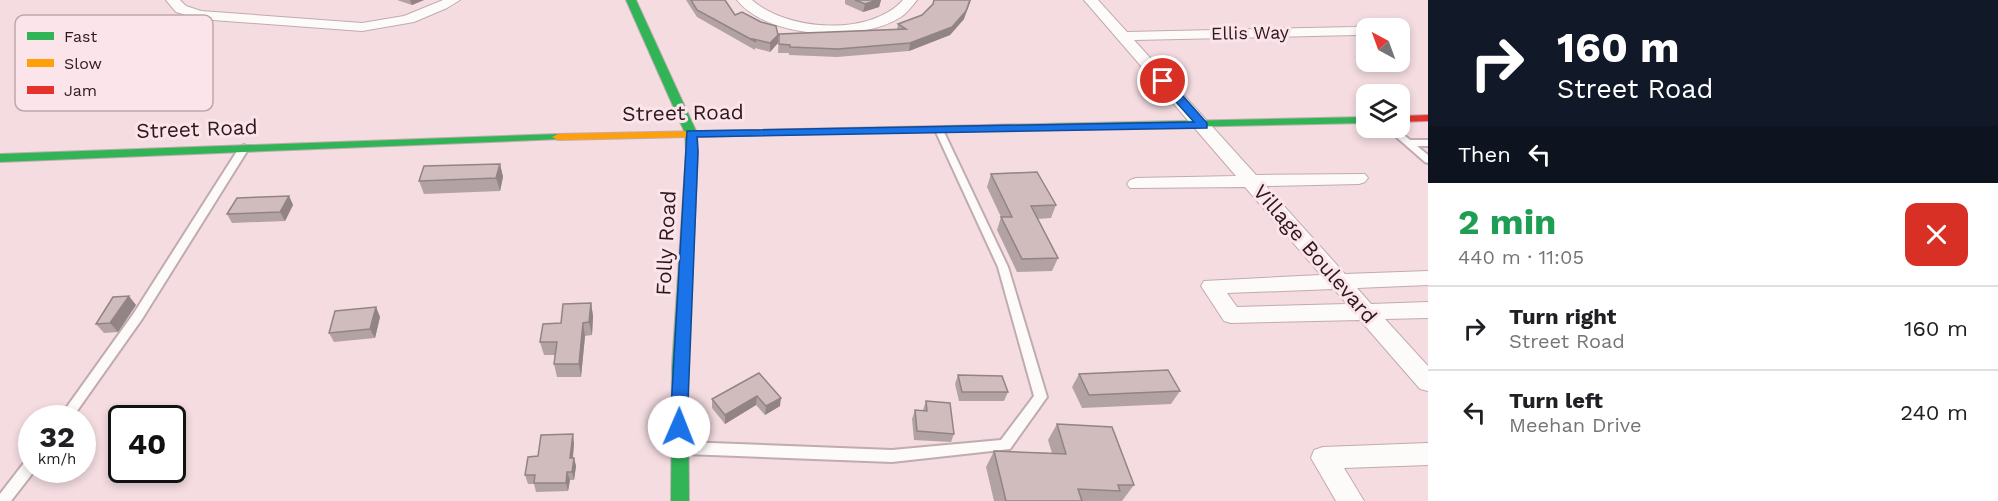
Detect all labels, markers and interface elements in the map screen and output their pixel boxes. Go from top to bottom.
legend [15,15,213,111]
north arrow [1356,18,1410,72]
map controls [1356,18,1410,138]
street label: Ellis Way [1211,21,1290,44]
text: 160 m [1557,23,1680,72]
icon: right [1458,24,1536,102]
text: Fast [64,27,97,46]
text: Slow [64,54,102,73]
pin [1137,55,1188,106]
icon: arrive [1146,64,1179,97]
text: Street Road [1557,73,1713,105]
text: Jam [64,81,97,100]
button: layers [1356,84,1410,138]
street label: Street Road [622,99,744,126]
street label: Street Road [136,114,258,143]
icon: left [1523,138,1556,171]
text: Then [1458,142,1511,167]
street label: Village Boulevard [1248,179,1382,328]
street label: Folly Road [650,190,681,296]
text: 2 min [1458,201,1556,243]
button: close [1905,203,1968,266]
text: 440 m · 11:05 [1458,245,1584,269]
text: Turn right [1509,304,1616,329]
icon: right [1458,312,1491,345]
text: 160 m [1904,316,1968,341]
text: Street Road [1509,329,1625,353]
text: Turn left [1509,388,1603,413]
position arrow [647,395,711,459]
icon: left [1458,396,1491,429]
text: 240 m [1900,400,1968,425]
speed limit sign: 40 [108,405,186,483]
text: Meehan Drive [1509,413,1642,437]
text: 32 [39,419,75,454]
text: km/h [38,450,76,468]

